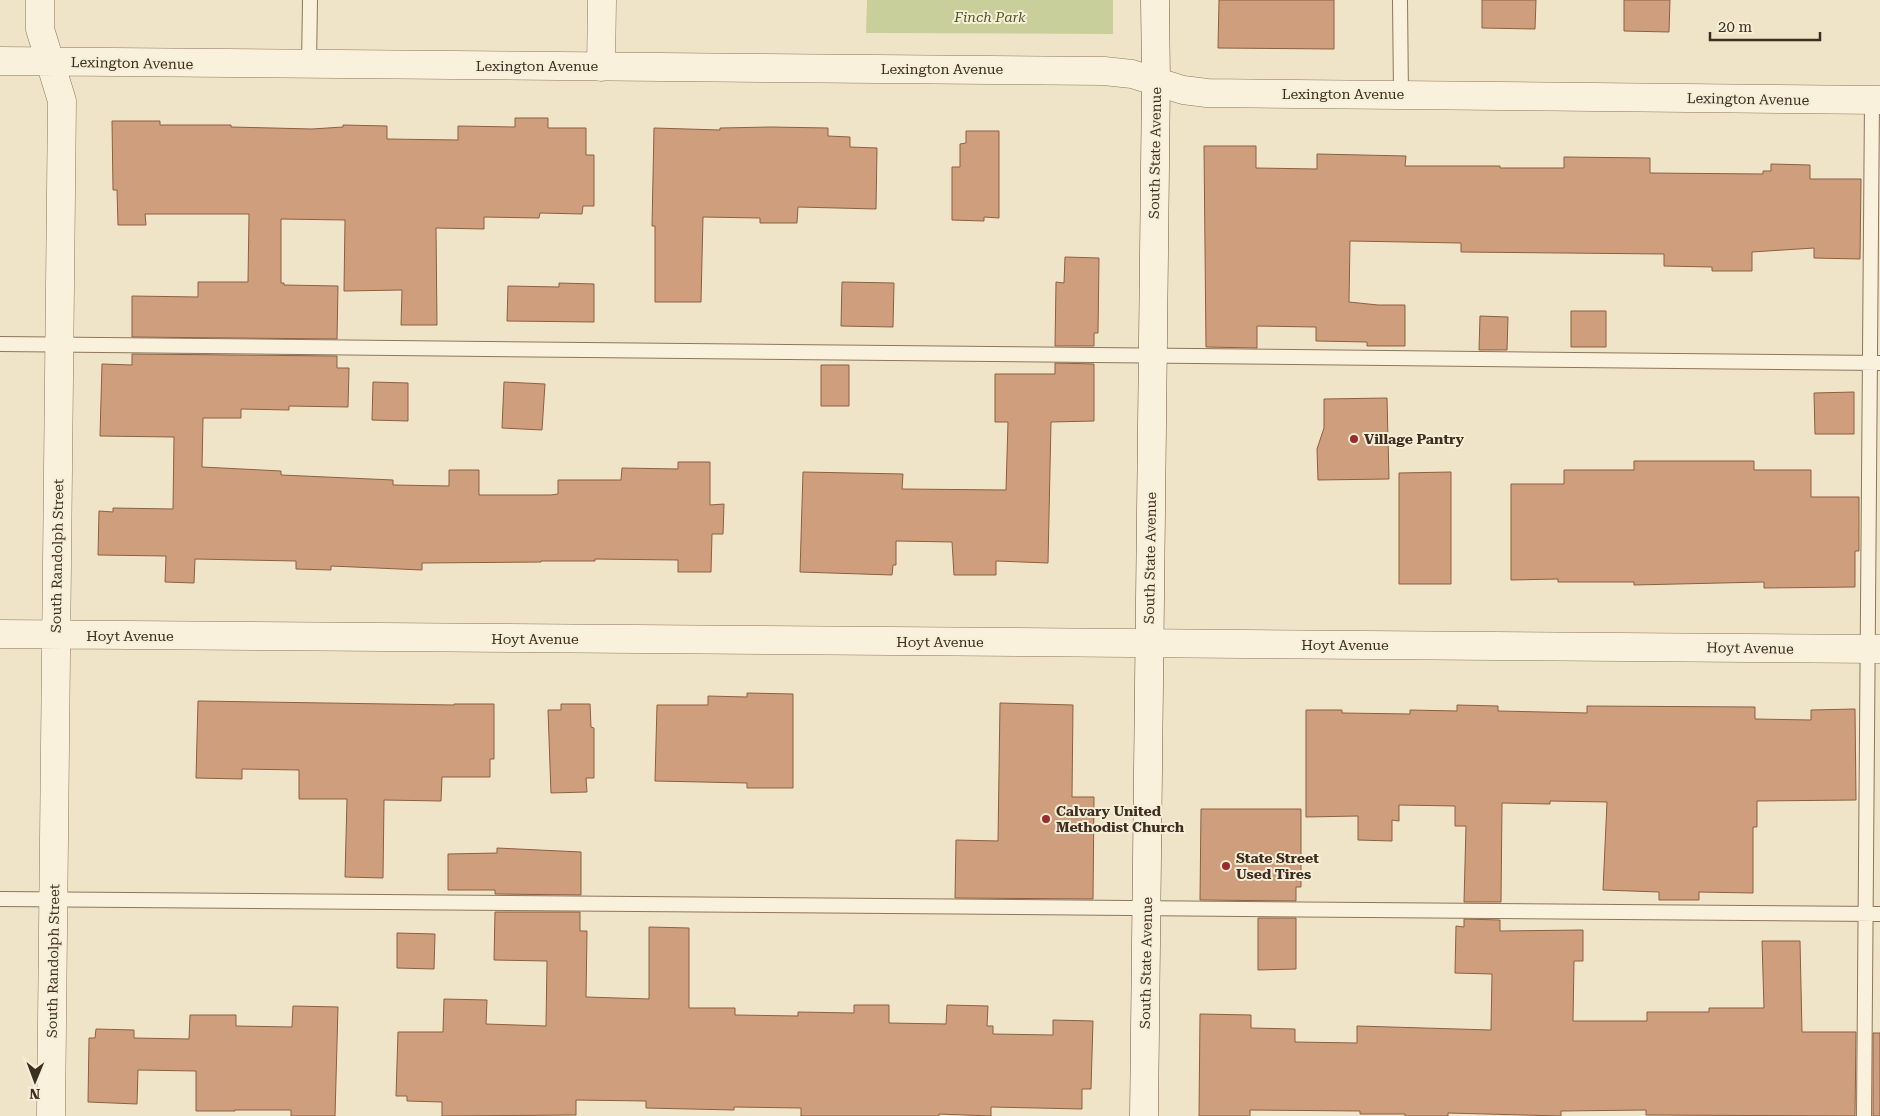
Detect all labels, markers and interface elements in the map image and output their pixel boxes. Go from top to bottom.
park label: Finch Park [953,9,1026,25]
scale bar [1710,10,1820,42]
text: 20 m [1718,18,1753,36]
street label: Lexington Avenue [71,54,194,72]
street label: Lexington Avenue [476,58,599,74]
street label: Lexington Avenue [881,61,1004,77]
street label: Lexington Avenue [1282,86,1405,102]
street label: South State Avenue [1146,87,1164,219]
street label: Lexington Avenue [1687,90,1810,108]
place label: Village Pantry [1364,431,1465,447]
marker: Village Pantry [1348,433,1360,445]
street label: South Randolph Street [48,479,66,633]
street label: South State Avenue [1141,492,1159,624]
street label: Hoyt Avenue [86,628,174,644]
street label: Hoyt Avenue [491,631,579,647]
street label: Hoyt Avenue [896,634,984,650]
street label: Hoyt Avenue [1301,637,1389,653]
street label: Hoyt Avenue [1706,639,1794,657]
place label: Calvary United Methodist Church [1056,803,1185,835]
marker: Calvary United Methodist Church [1040,813,1052,825]
place label: State Street Used Tires [1236,850,1319,882]
marker: State Street Used Tires [1220,860,1232,872]
street label: South Randolph Street [44,884,62,1038]
street label: South State Avenue [1137,897,1155,1029]
north arrow [10,1056,60,1106]
text: N [29,1086,40,1102]

